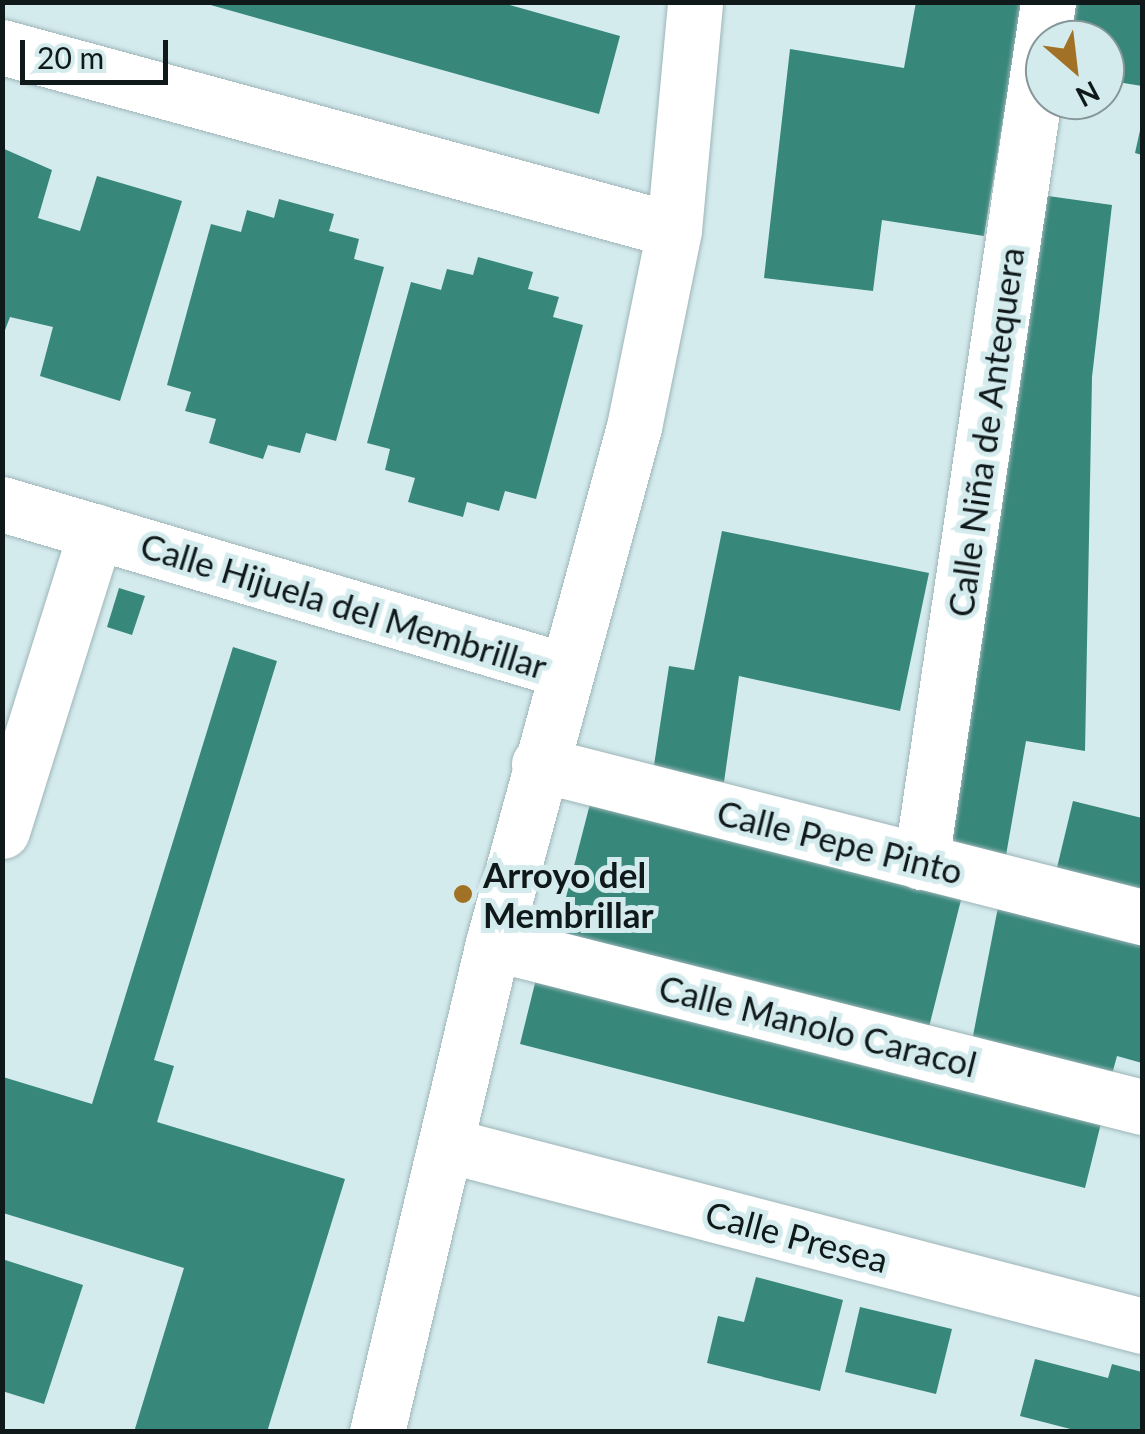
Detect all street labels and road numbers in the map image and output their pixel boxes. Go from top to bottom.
street label: Calle Niña de Antequera [938,244,1032,620]
street label: Calle Hijuela del Membrillar [136,523,552,687]
street label: Calle Pepe Pinto [713,790,967,892]
street label: Calle Manolo Caracol [655,965,981,1085]
street label: Calle Presea [701,1192,893,1280]

